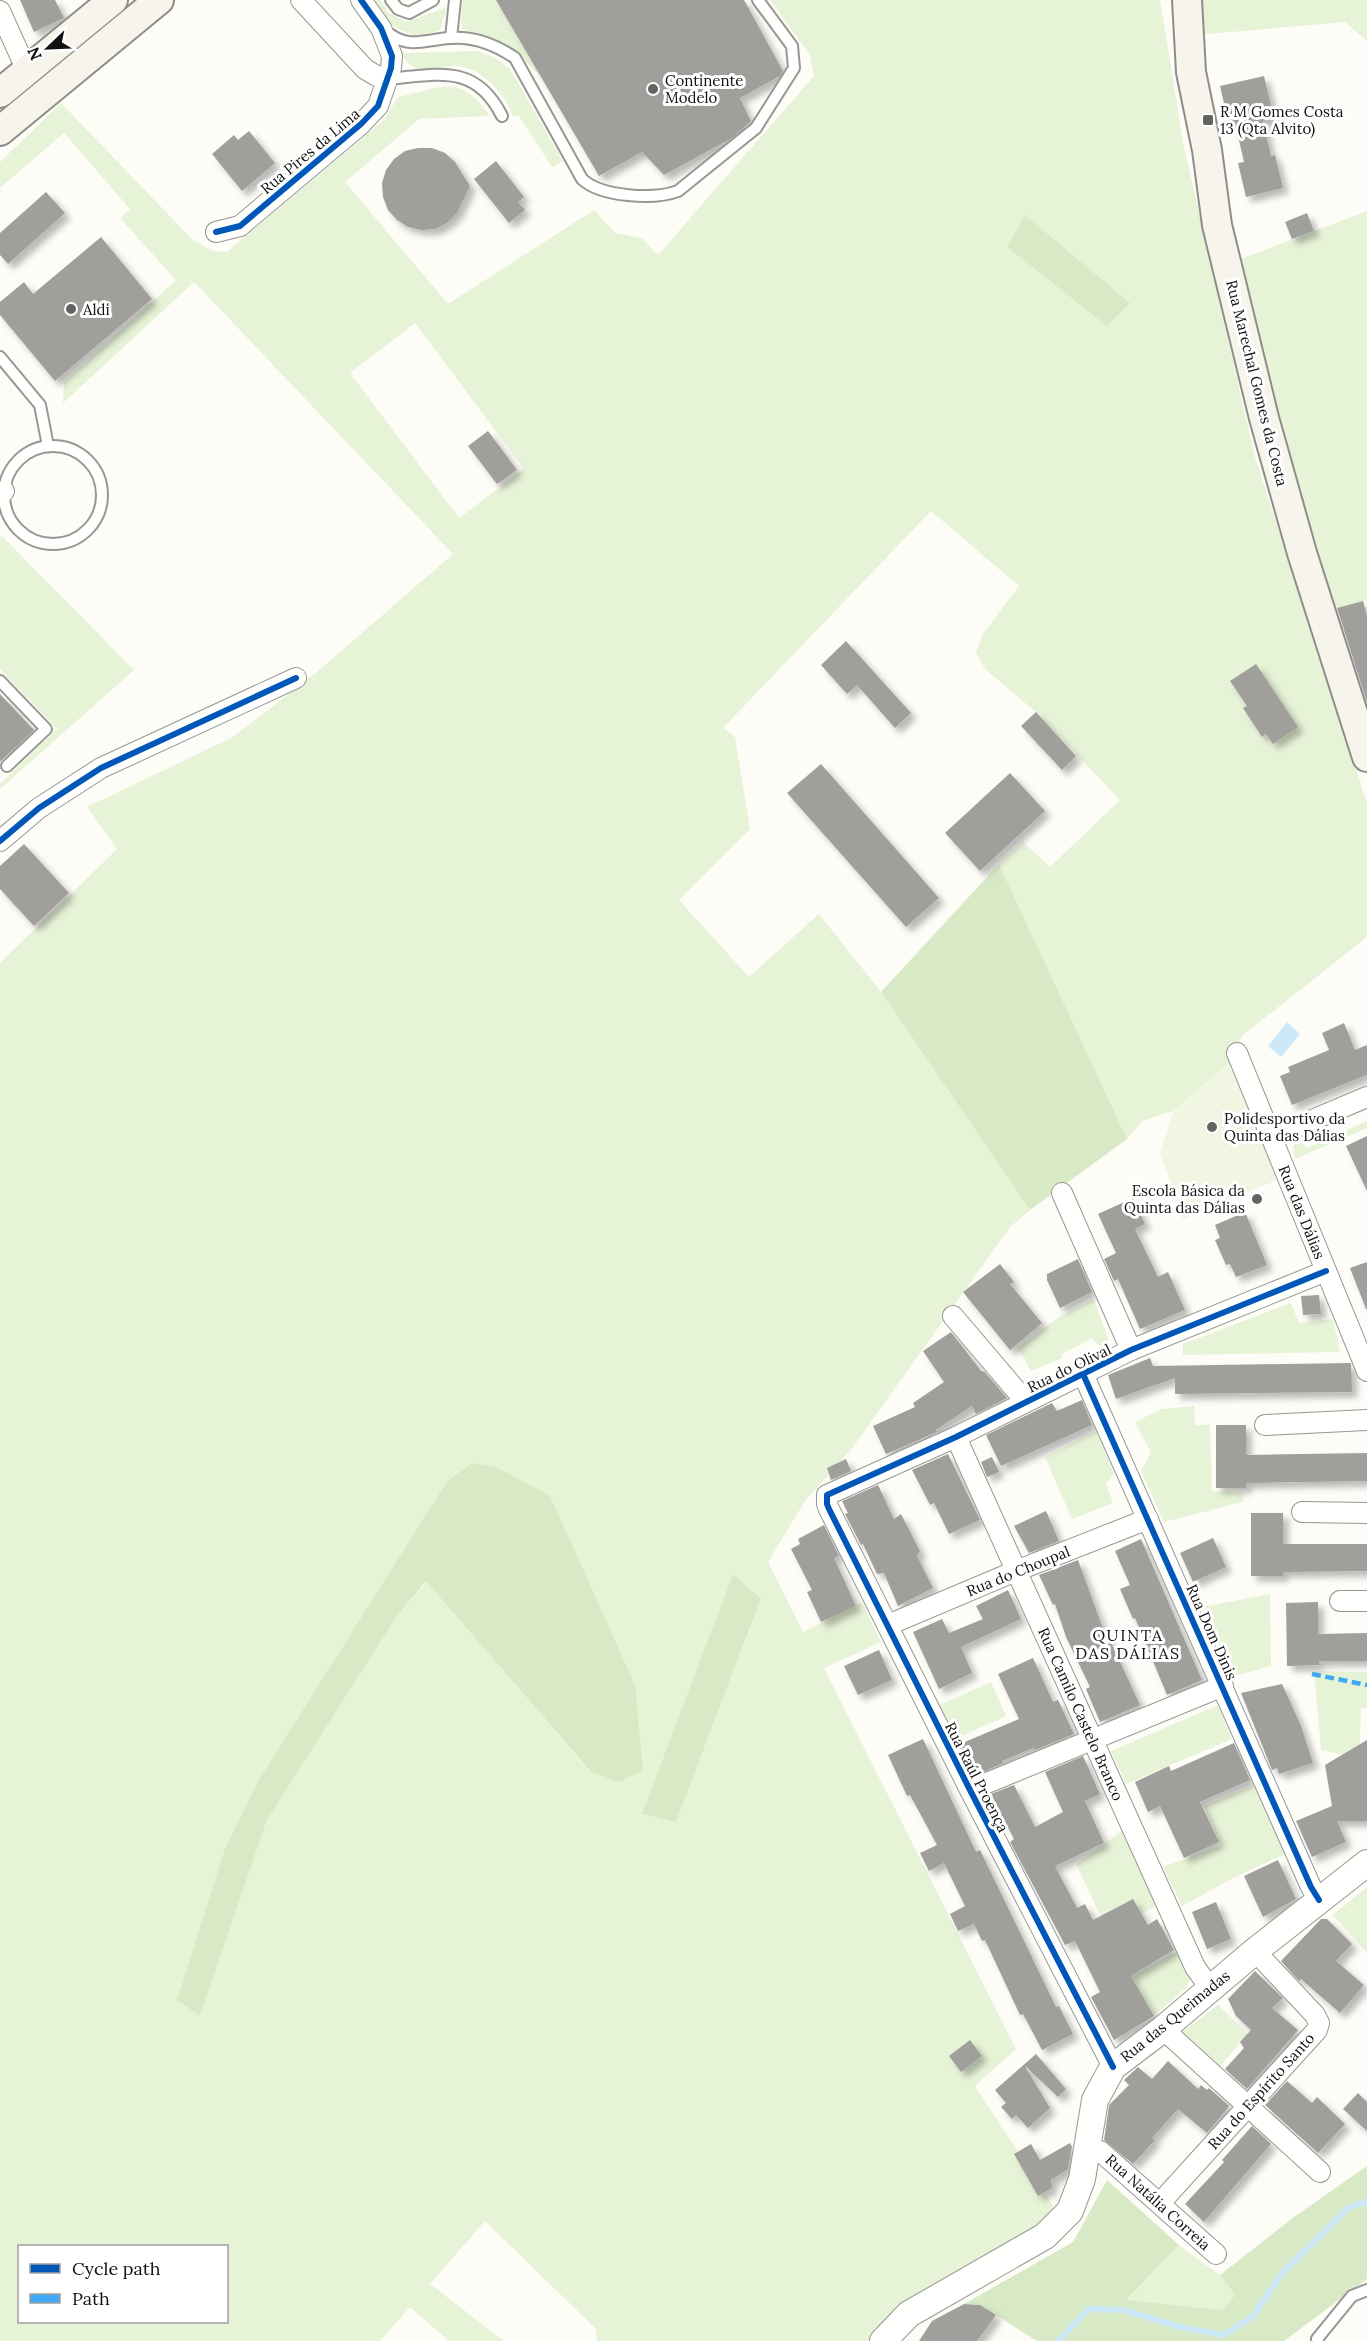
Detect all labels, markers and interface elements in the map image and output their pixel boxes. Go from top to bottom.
north arrow [18,18,78,78]
text: N [23,44,46,63]
place label: Continente Modelo [665,71,743,107]
marker: Continente Modelo [646,82,660,96]
place label: R M Gomes Costa 13 (Qta Alvito) [1220,102,1344,139]
street label: Rua Pires da Lima [257,104,364,198]
marker: R M Gomes Costa 13 (Qta Alvito) [1201,113,1215,127]
street label: Rua Marechal Gomes da Costa [1222,278,1292,488]
place label: Aldi [82,300,110,319]
marker: Aldi [64,302,78,316]
place label: Polidesportivo da Quinta das Dálias [1224,1109,1346,1145]
marker: Polidesportivo da Quinta das Dálias [1205,1120,1219,1134]
street label: Rua das Dálias [1275,1162,1329,1262]
place label: Escola Básica da Quinta das Dálias [1124,1181,1245,1217]
marker: Escola Básica da Quinta das Dálias [1250,1192,1264,1206]
street label: Rua do Olival [1024,1339,1114,1397]
street label: Rua do Choupal [964,1542,1072,1600]
street label: Rua Dom Dinis [1182,1581,1242,1683]
street label: Rua Camilo Castelo Branco [1034,1624,1128,1804]
district label: QUINTA DAS DÁLIAS [1075,1625,1181,1663]
street label: Rua Raúl Proença [941,1719,1013,1836]
street label: Rua das Queimadas [1116,1966,1234,2066]
street label: Rua do Espírito Santo [1204,2029,1319,2153]
street label: Rua Natália Correia [1102,2150,1215,2254]
legend [18,2245,228,2323]
text: Cycle path [72,2257,161,2280]
text: Path [72,2287,110,2310]

